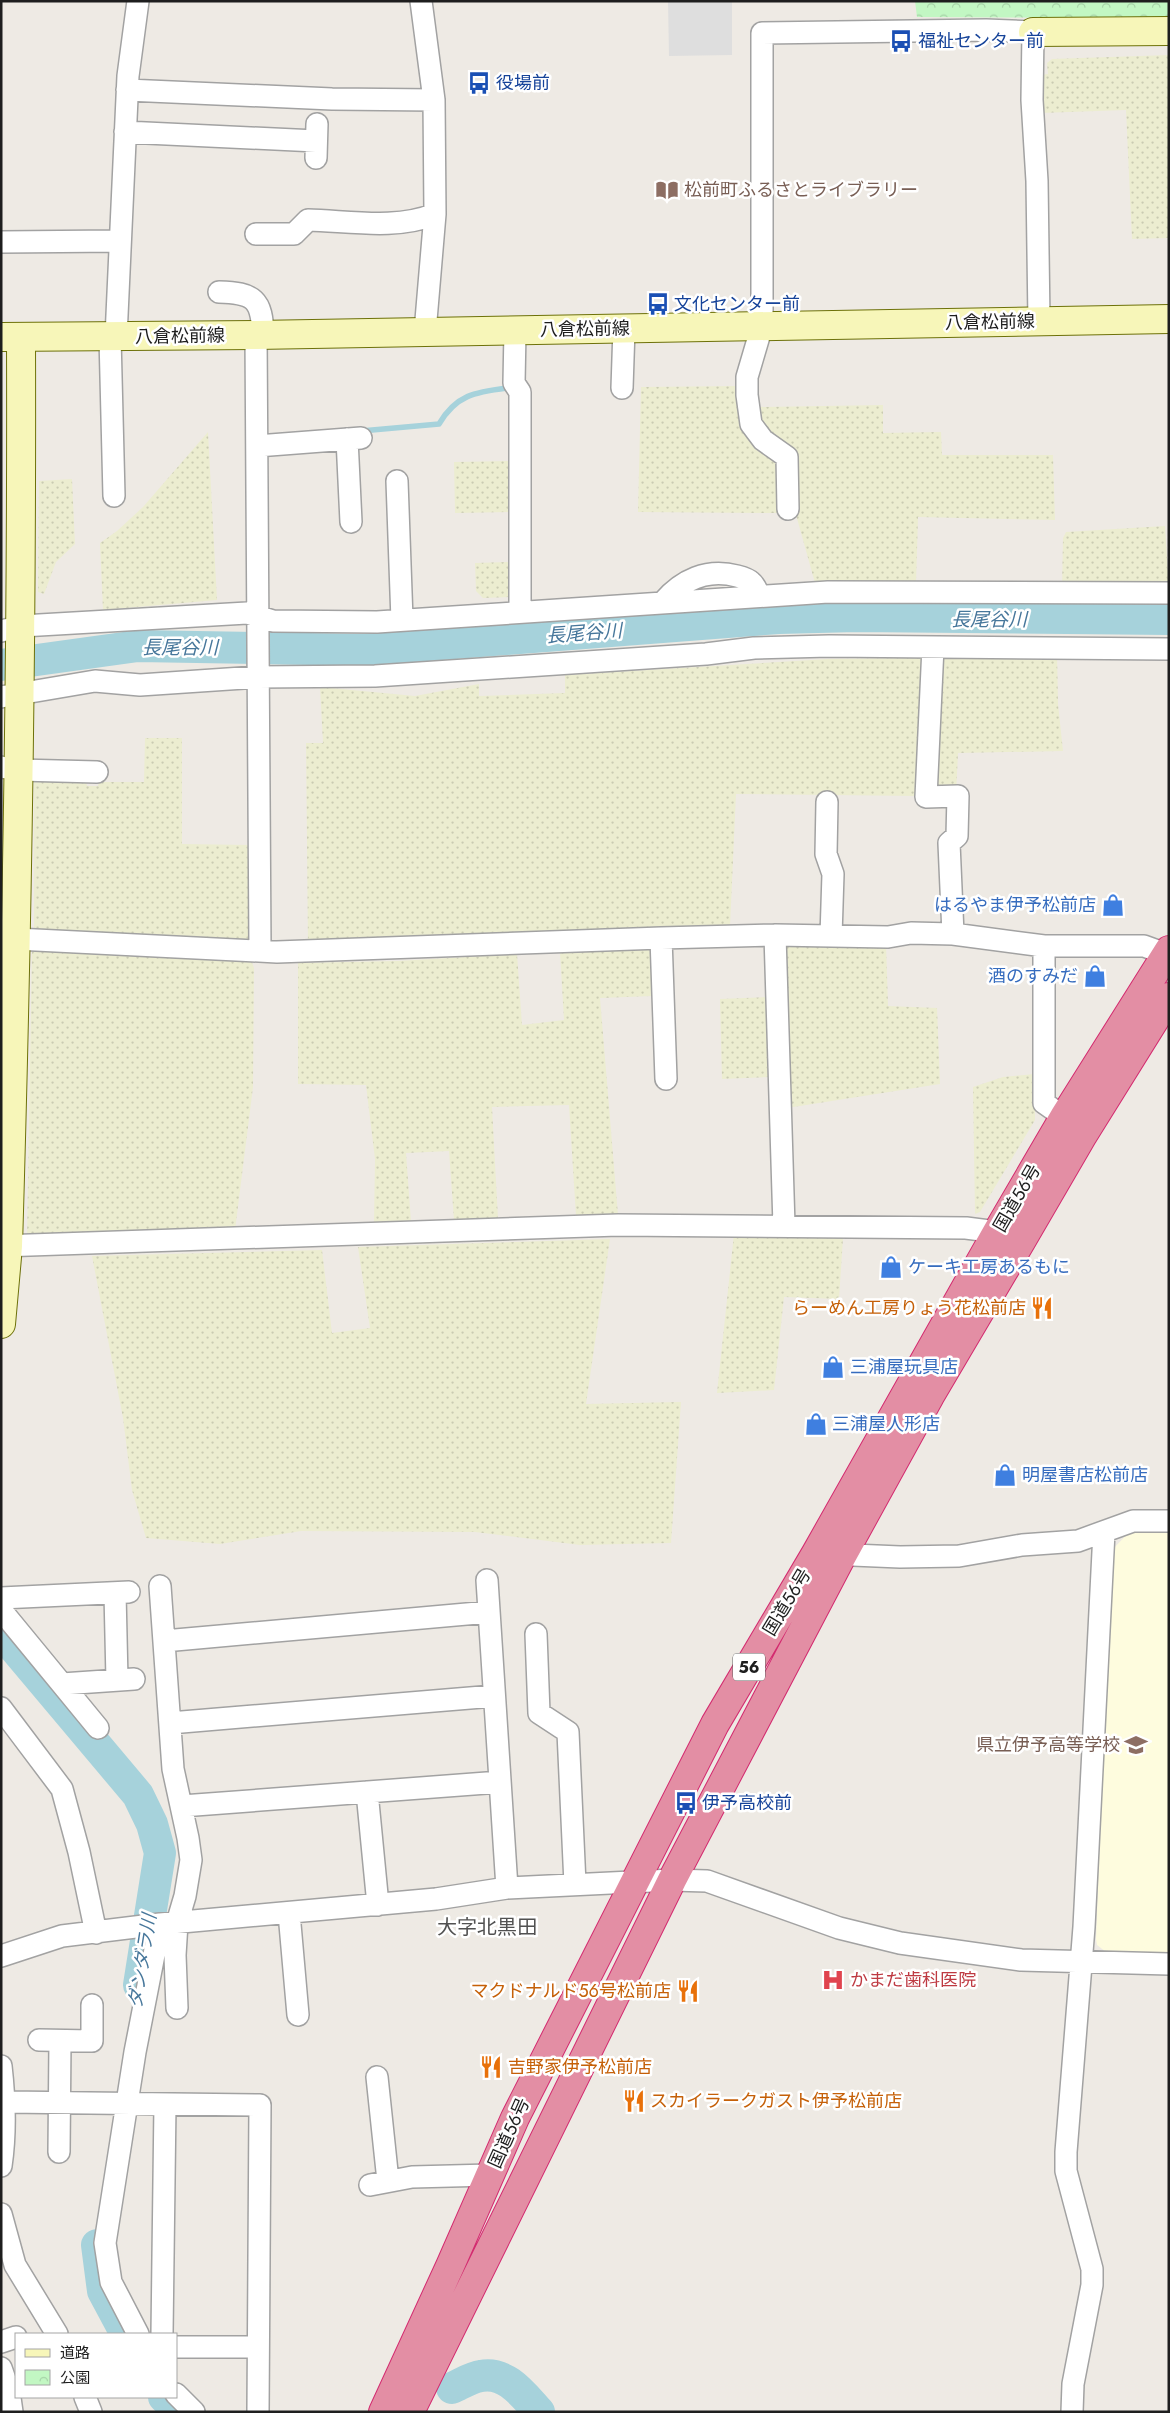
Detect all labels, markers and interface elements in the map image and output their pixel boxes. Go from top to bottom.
bus stop icon: 福祉センター前 [888,28,914,54]
place label: 福祉センター前 [918,28,1044,54]
bus stop icon: 役場前 [466,70,492,96]
place label: 役場前 [496,70,550,96]
library icon: 松前町ふるさとライブラリー [654,177,680,203]
place label: 松前町ふるさとライブラリー [684,177,918,203]
bus stop icon: 文化センター前 [645,291,671,317]
place label: 文化センター前 [674,291,800,317]
street label: 八倉松前線 [945,308,1035,336]
street label: 八倉松前線 [540,315,630,343]
street label: 八倉松前線 [135,322,225,350]
water label: 長尾谷川 [951,606,1029,633]
water label: 長尾谷川 [545,617,625,649]
water label: 長尾谷川 [142,634,220,661]
place label: はるやま伊予松前店 [934,892,1096,918]
shop icon: はるやま伊予松前店 [1100,892,1126,918]
place label: 酒のすみだ [988,963,1078,989]
shop icon: 酒のすみだ [1082,963,1108,989]
street label: 国道56号 [987,1159,1047,1237]
shop icon: ケーキ工房あるもに [878,1254,904,1280]
place label: ケーキ工房あるもに [908,1254,1070,1280]
place label: らーめん工房りょう花松前店 [792,1295,1026,1321]
restaurant icon: らーめん工房りょう花松前店 [1029,1295,1055,1321]
shop icon: 三浦屋玩具店 [820,1354,846,1380]
place label: 三浦屋玩具店 [850,1354,958,1380]
shop icon: 三浦屋人形店 [803,1411,829,1437]
place label: 三浦屋人形店 [832,1411,940,1437]
shop icon: 明屋書店松前店 [992,1462,1018,1488]
place label: 明屋書店松前店 [1022,1462,1148,1488]
street label: 国道56号 [757,1563,817,1641]
road number: 56 [733,1654,765,1680]
place label: 県立伊予高等学校 [976,1732,1120,1758]
school or university icon: 県立伊予高等学校 [1123,1732,1149,1758]
bus stop icon: 伊予高校前 [673,1790,699,1816]
place label: 伊予高校前 [702,1790,792,1816]
water label: ダンダラ川 [121,1910,163,2010]
district label: 大字北黒田 [437,1913,537,1942]
hospital icon: かまだ歯科医院 [820,1967,846,1993]
place label: かまだ歯科医院 [850,1967,976,1993]
place label: マクドナルド56号松前店 [470,1978,671,2004]
restaurant icon: マクドナルド56号松前店 [675,1978,701,2004]
restaurant icon: 吉野家伊予松前店 [478,2054,504,2080]
place label: 吉野家伊予松前店 [508,2054,652,2080]
restaurant icon: スカイラークガスト伊予松前店 [621,2088,647,2114]
place label: スカイラークガスト伊予松前店 [650,2088,902,2114]
street label: 国道56号 [482,2094,536,2172]
legend [15,2333,178,2398]
text: 道路 [60,2342,90,2364]
text: 公園 [60,2367,90,2389]

